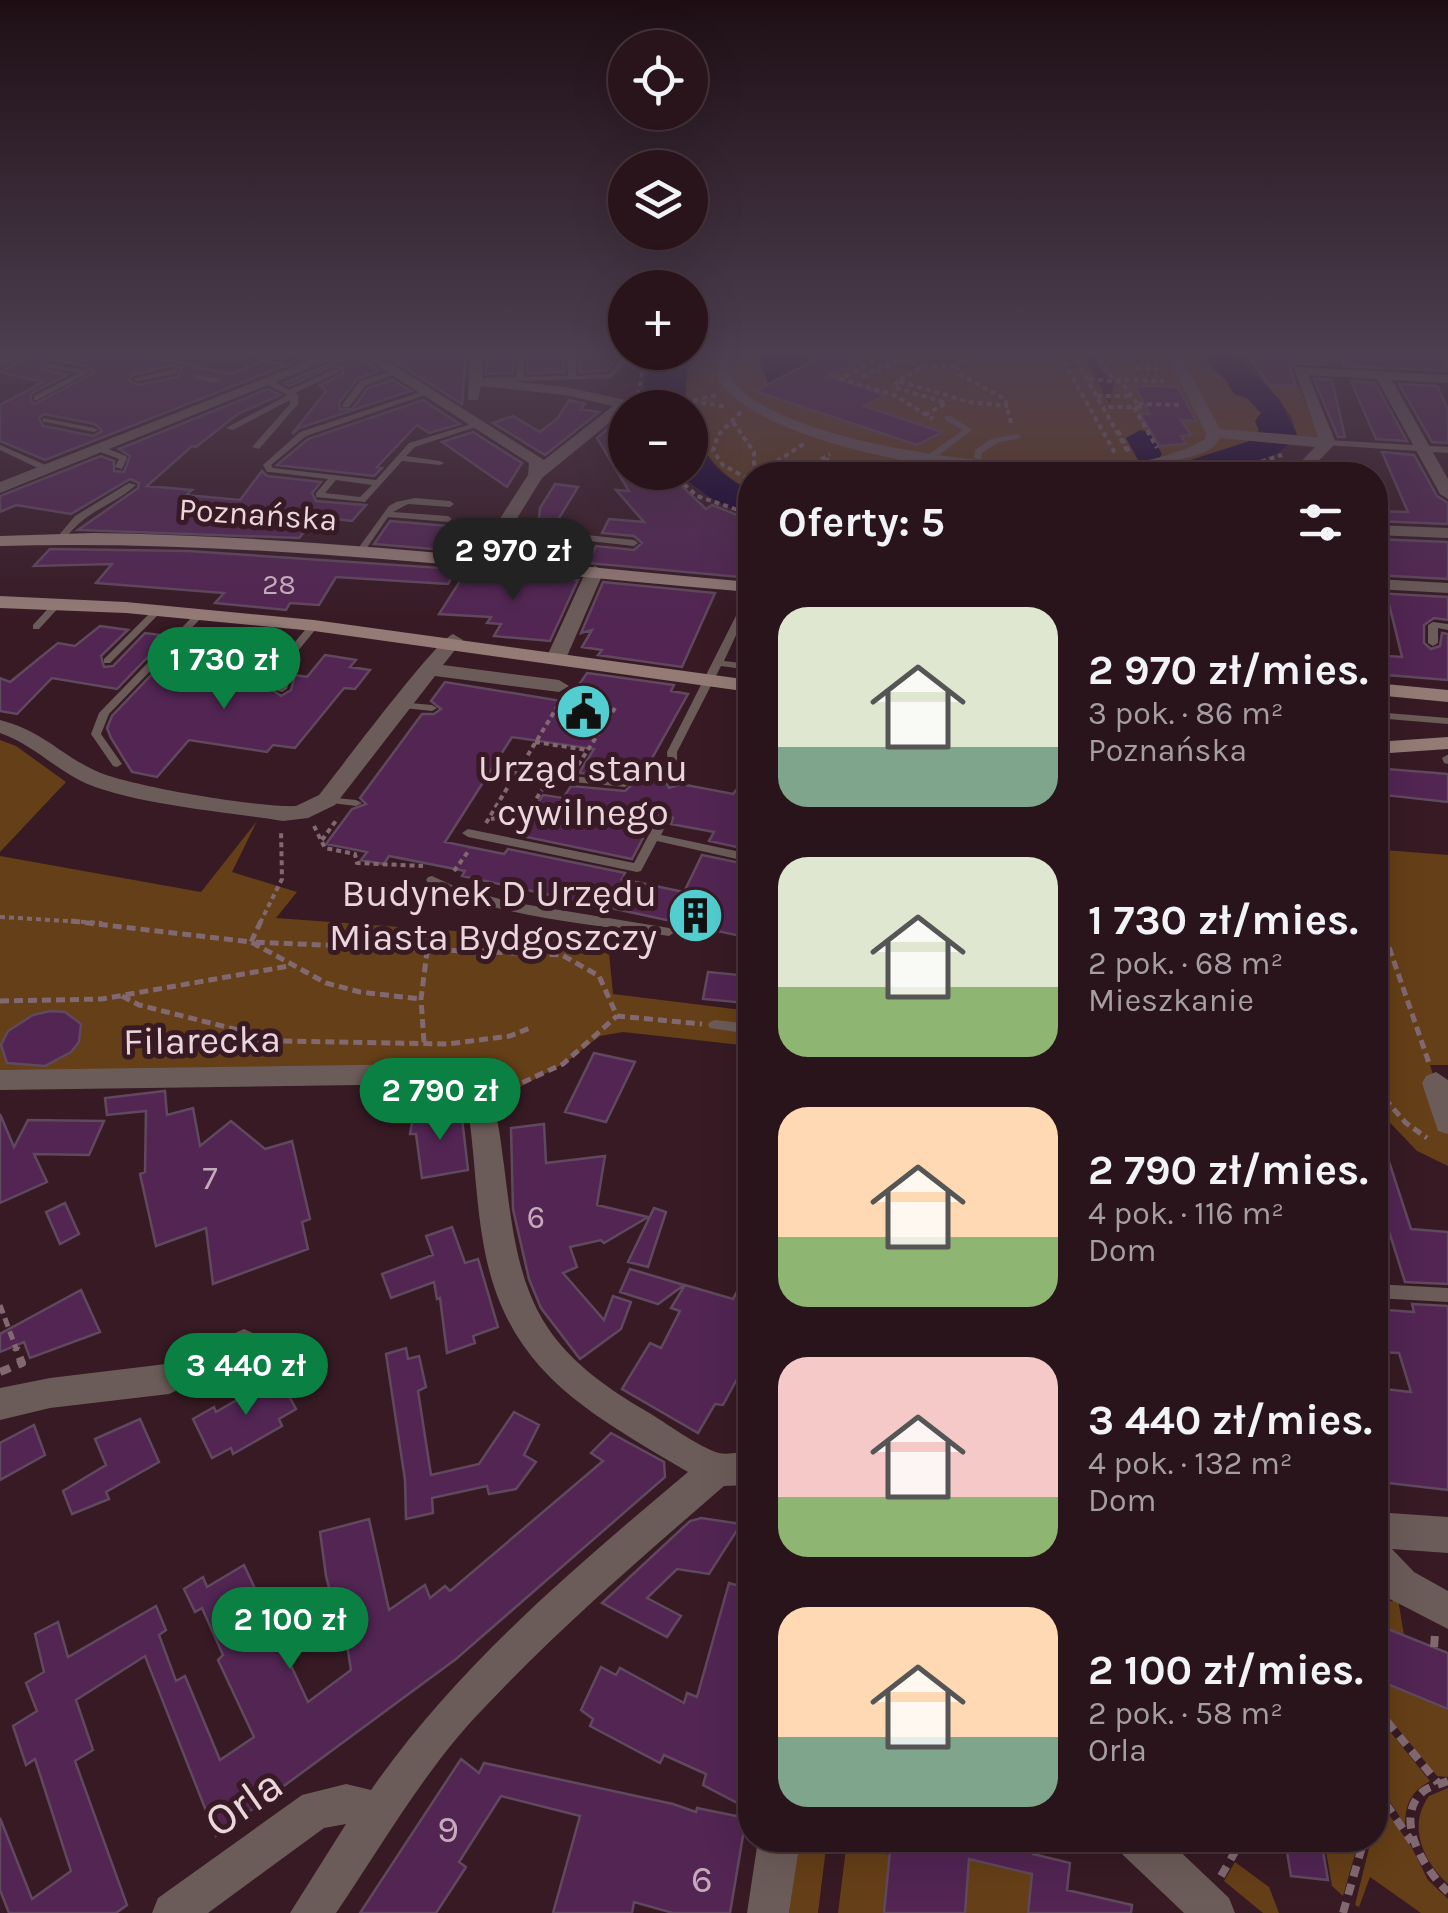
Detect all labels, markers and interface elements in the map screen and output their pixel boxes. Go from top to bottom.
map controls [608,30,708,490]
button: locate [608,30,708,130]
button: layers [608,150,708,250]
button: + [608,270,708,370]
button: − [608,390,708,490]
street label: Poznańska [177,490,339,539]
icon: filters [1293,495,1348,550]
text: Oferty: 5 [778,497,945,547]
pin: 2 970 zł [410,518,616,603]
text: 2 970 zł [455,532,571,569]
house number: 28 [262,568,296,601]
pin: 1 730 zł [121,627,327,712]
text: 1 730 zł [169,641,279,678]
text: 2 970 zł/mies. [1088,645,1368,695]
icon: home [858,647,978,767]
public building icon: Urząd stanu cywilnego [553,681,613,741]
text: 3 pok. · 86 m² [1088,695,1284,732]
text: Poznańska [1088,732,1247,769]
place label: Urząd stanu cywilnego [478,746,688,835]
place label: Budynek D Urzędu Miasta Bydgoszczy [329,871,657,960]
building icon: Budynek D Urzędu Miasta Bydgoszczy [666,885,726,945]
text: 1 730 zł/mies. [1088,895,1358,945]
icon: home [858,897,978,1017]
text: 2 pok. · 68 m² [1088,945,1283,982]
text: Mieszkanie [1088,982,1254,1019]
street label: Filarecka [123,1017,281,1064]
pin: 2 790 zł [337,1058,543,1143]
text: 2 790 zł [382,1072,498,1109]
text: 2 790 zł/mies. [1088,1145,1368,1195]
icon: home [858,1147,978,1267]
house number: 7 [202,1160,218,1197]
text: 4 pok. · 116 m² [1088,1195,1284,1232]
house number: 6 [527,1199,545,1236]
text: Dom [1088,1232,1157,1269]
pin: 3 440 zł [143,1333,349,1418]
text: 3 440 zł [186,1347,306,1384]
text: 3 440 zł/mies. [1088,1395,1372,1445]
icon: home [858,1397,978,1517]
text: 4 pok. · 132 m² [1088,1445,1293,1482]
text: Dom [1088,1482,1157,1519]
pin: 2 100 zł [187,1587,393,1672]
text: 2 100 zł [233,1601,347,1638]
text: 2 100 zł/mies. [1088,1645,1363,1695]
icon: home [858,1647,978,1767]
text: 2 pok. · 58 m² [1088,1695,1283,1732]
text: Orla [1088,1732,1147,1769]
street label: Orla [195,1758,292,1848]
house number: 9 [437,1807,459,1852]
house number: 6 [691,1857,713,1902]

